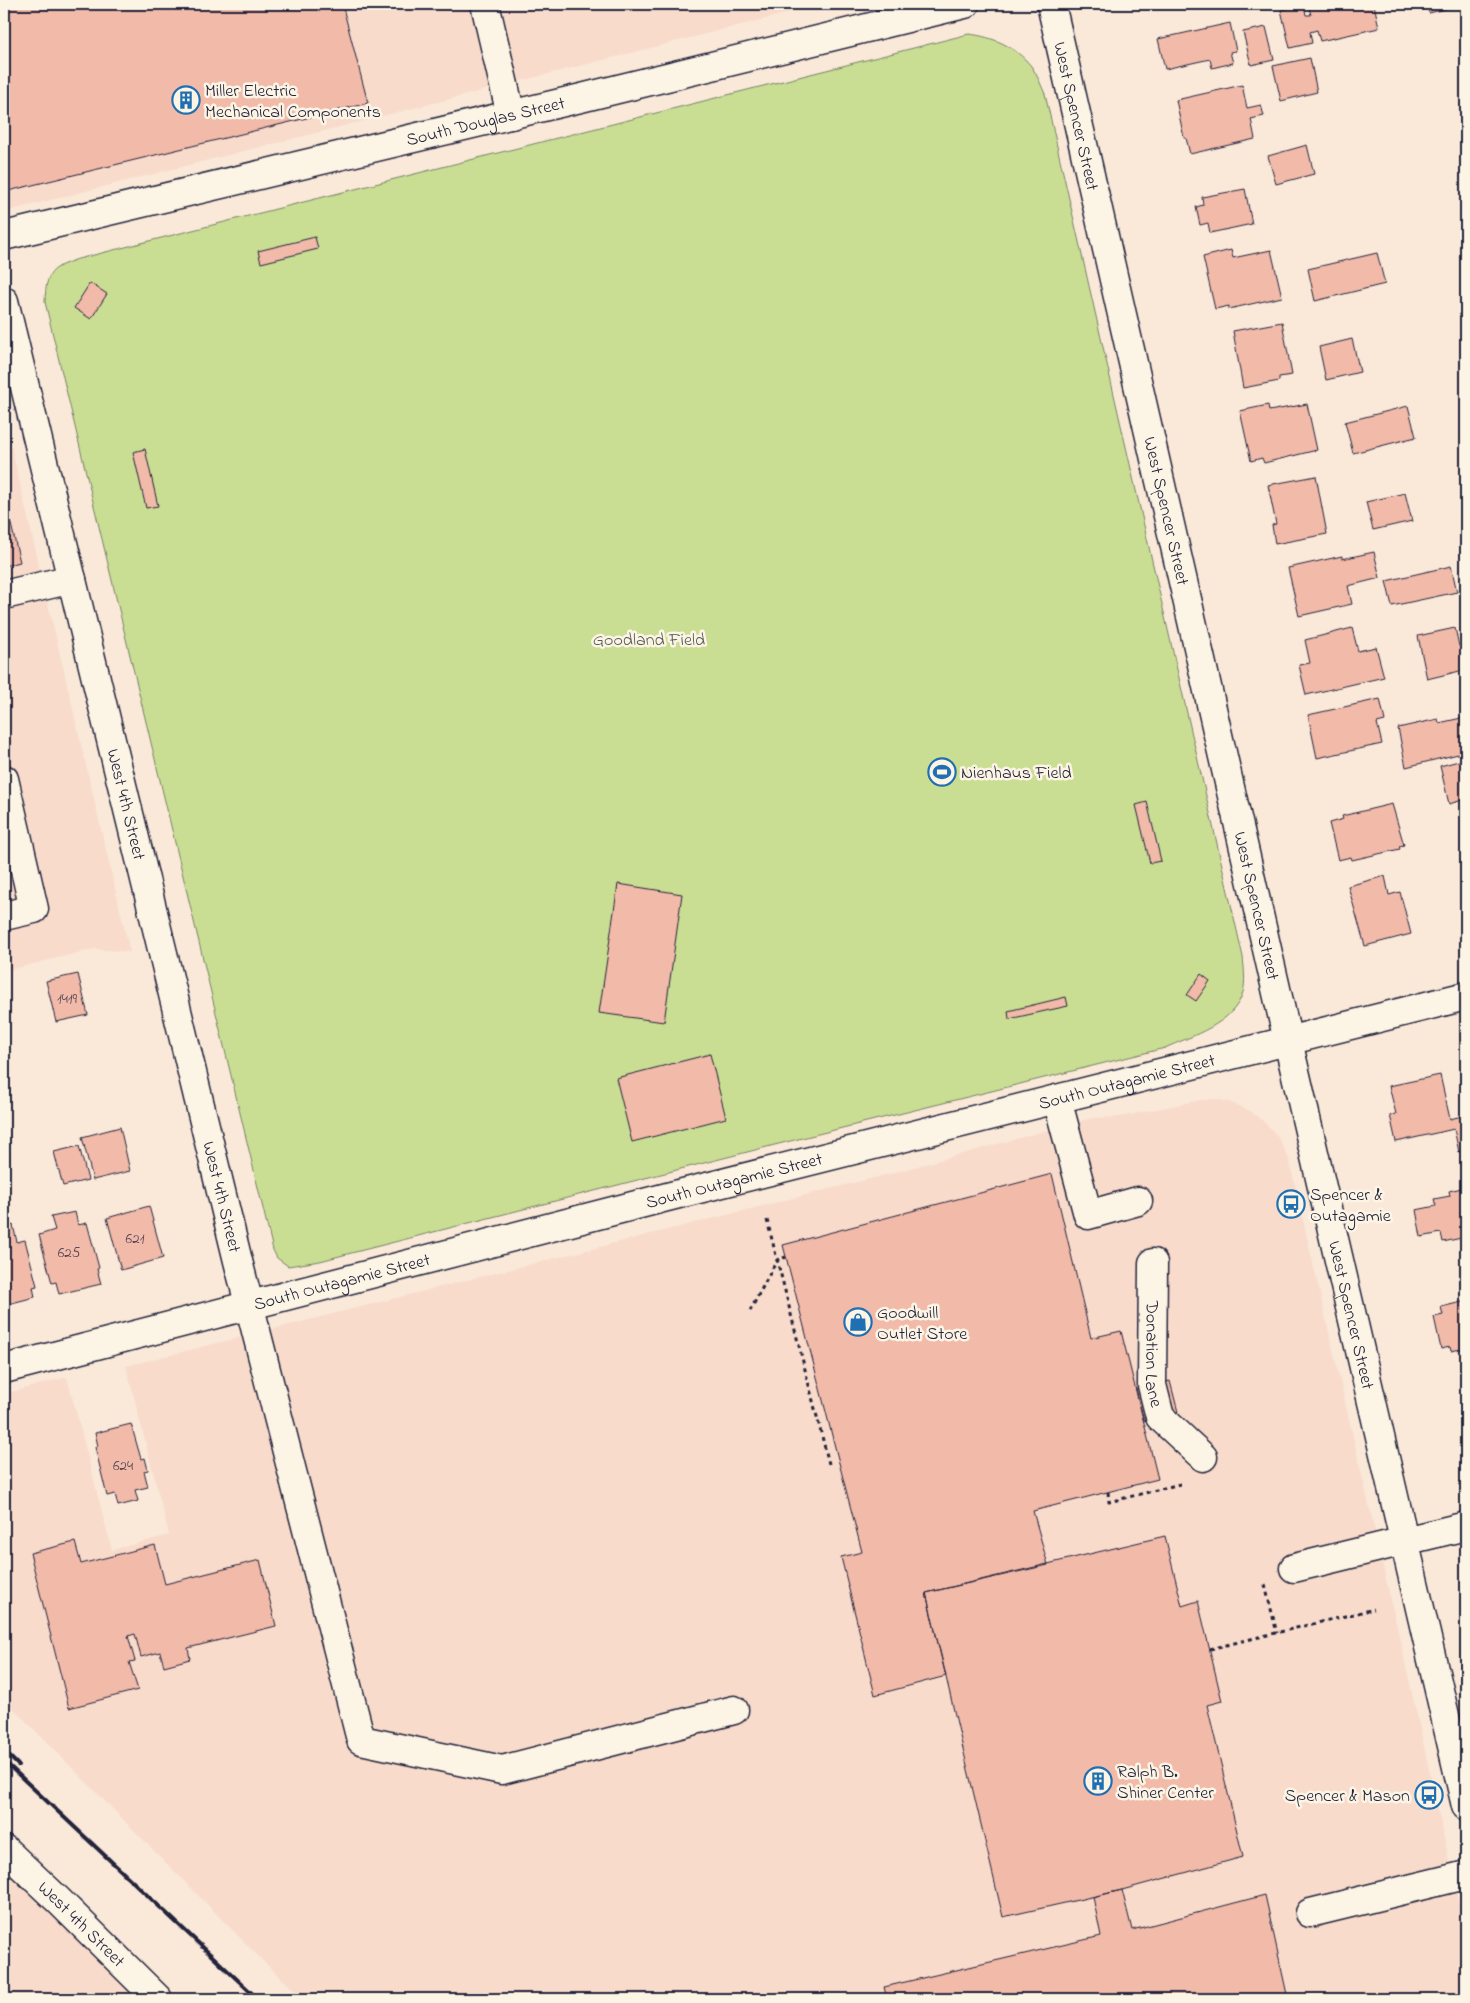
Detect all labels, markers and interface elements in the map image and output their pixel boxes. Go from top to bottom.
street label: West Spencer Street [1045,40,1104,193]
place label: Miller Electric Mechanical Components [205,79,381,126]
building icon: Miller Electric Mechanical Components [171,85,201,115]
street label: South Douglas Street [404,91,568,154]
street label: West Spencer Street [1135,435,1194,588]
park label: Goodland Field [593,628,705,654]
street label: West 4th Street [99,746,151,863]
sports icon: Nienhaus Field [927,757,957,787]
place label: Nienhaus Field [961,761,1072,787]
street label: West Spencer Street [1226,829,1285,983]
house number: 1419 [57,988,78,1010]
street label: South Outagamie Street [1036,1049,1218,1118]
street label: West 4th Street [194,1139,247,1256]
street label: South Outagamie Street [643,1147,826,1217]
place label: Spencer & Outagamie [1310,1183,1392,1231]
bus stop icon: Spencer & Outagamie [1276,1189,1306,1219]
house number: 621 [126,1228,145,1250]
street label: West Spencer Street [1320,1239,1380,1392]
house number: 625 [58,1242,81,1264]
street label: South Outagamie Street [251,1248,433,1319]
street label: Donation Lane [1136,1300,1168,1411]
place label: Goodwill Outlet Store [877,1301,968,1348]
shop icon: Goodwill Outlet Store [843,1307,873,1337]
house number: 624 [113,1455,133,1477]
place label: Ralph B. Shiner Center [1117,1760,1214,1807]
building icon: Ralph B. Shiner Center [1083,1766,1113,1796]
bus stop icon: Spencer & Mason [1414,1780,1444,1810]
place label: Spencer & Mason [1285,1784,1410,1810]
street label: West 4th Street [31,1876,130,1974]

